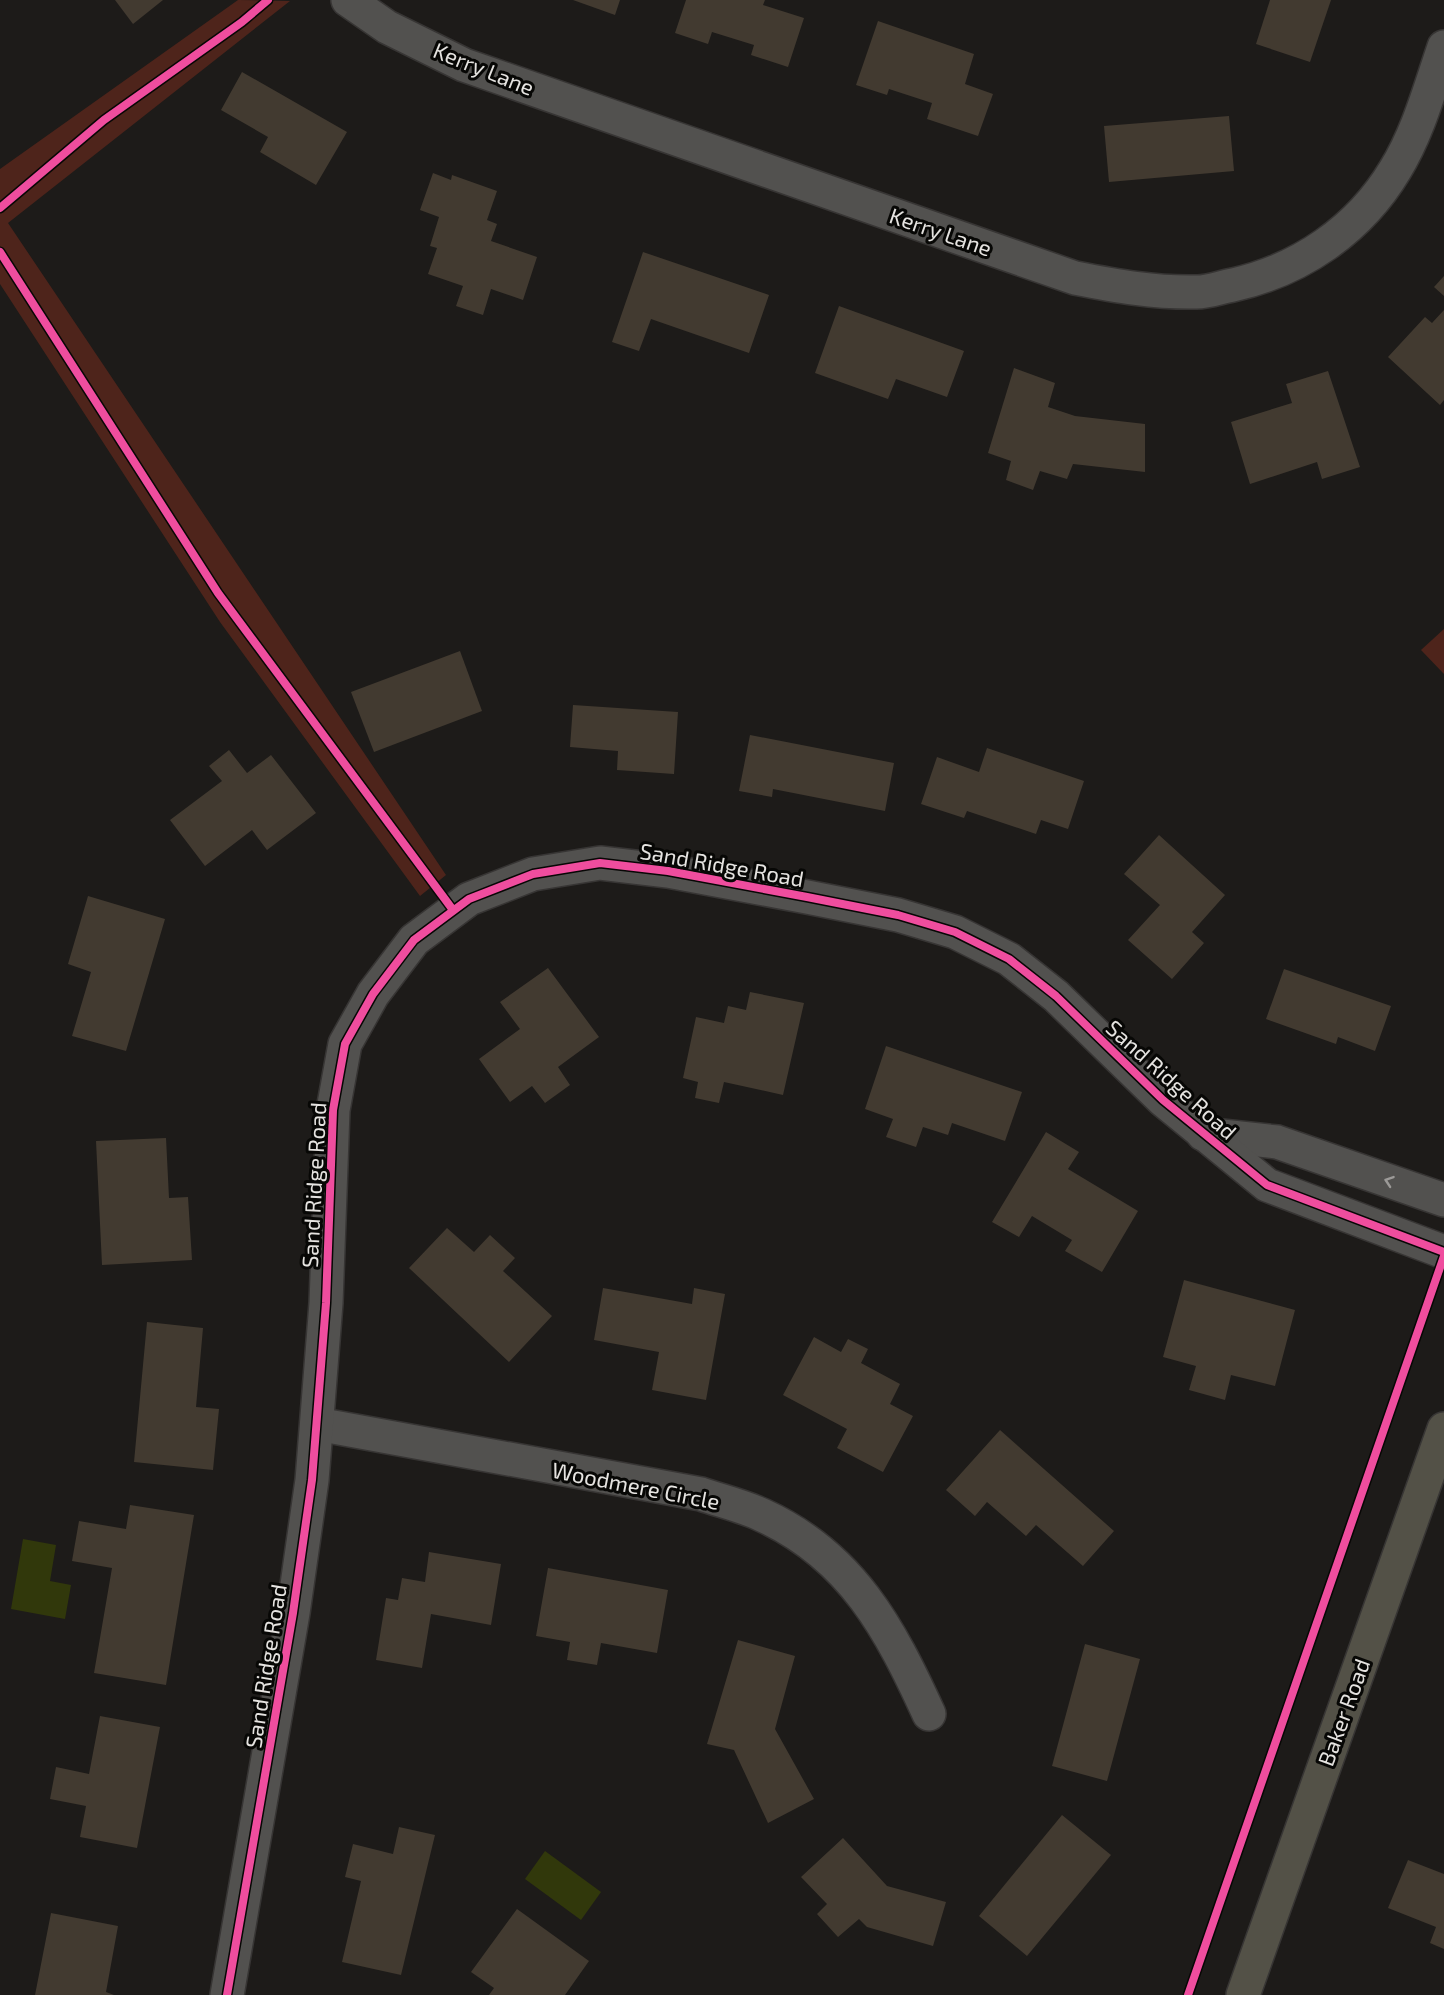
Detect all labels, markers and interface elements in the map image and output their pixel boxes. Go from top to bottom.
street label: Kerry Lane [430,36,538,100]
street label: Kerry Lane [887,201,995,261]
street label: Sand Ridge Road [638,837,806,891]
street label: Sand Ridge Road [1102,1014,1242,1144]
street label: Sand Ridge Road [296,1101,330,1269]
one-way arrow [1384,1175,1395,1188]
street label: Woodmere Circle [550,1456,722,1514]
street label: Sand Ridge Road [239,1582,291,1750]
street label: Baker Road [1312,1655,1374,1769]

